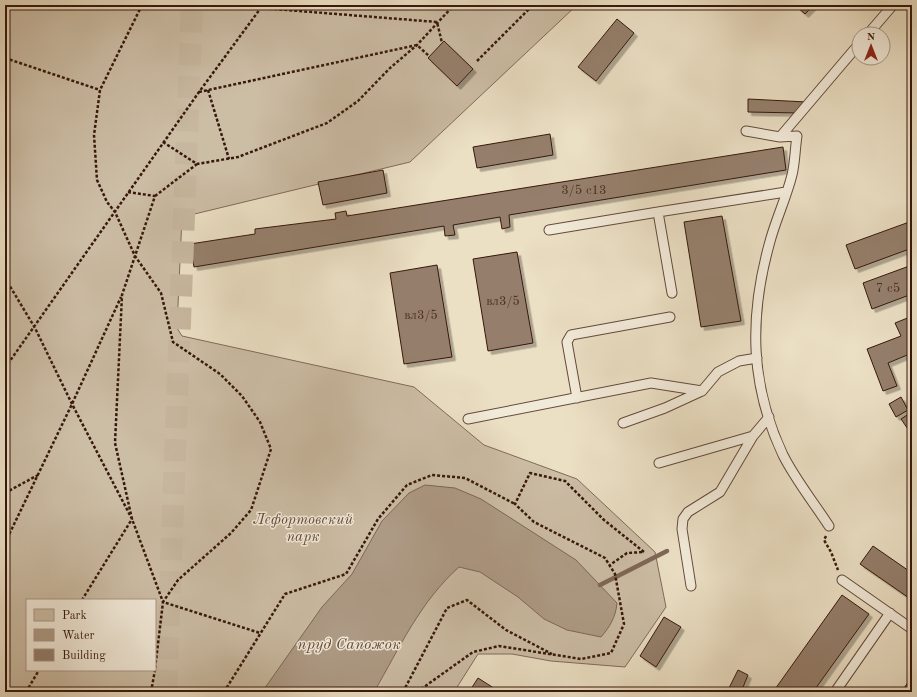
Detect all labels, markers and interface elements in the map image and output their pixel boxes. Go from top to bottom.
north arrow [851,26,891,66]
text: N [867,32,876,43]
house number: 3/5 с13 [561,184,607,197]
house number: 7 с5 [876,282,900,295]
house number: вл3/5 [486,295,520,308]
house number: вл3/5 [404,309,438,322]
park label: Лефортовский парк [253,513,354,545]
legend [26,599,156,671]
text: Park [62,610,87,622]
text: Water [62,630,95,642]
water label: пруд Сапожок [297,637,401,653]
text: Building [62,650,106,662]

